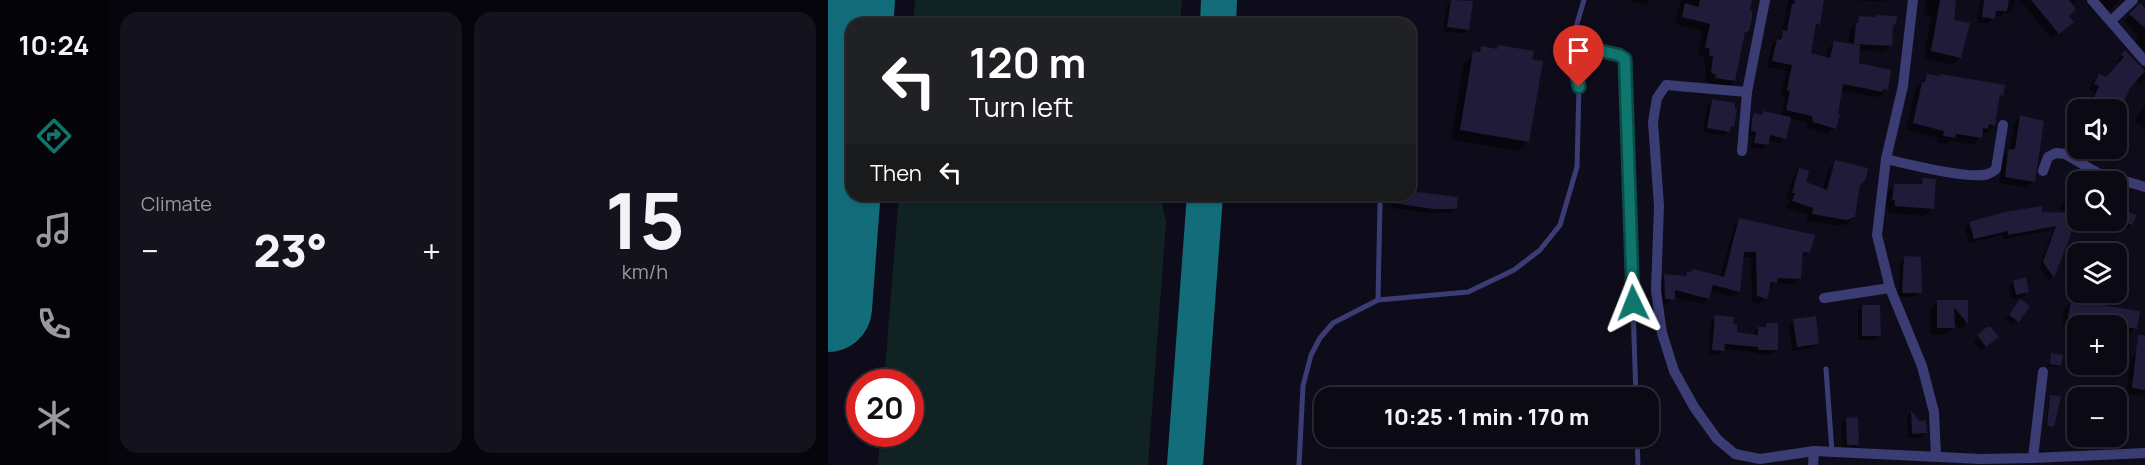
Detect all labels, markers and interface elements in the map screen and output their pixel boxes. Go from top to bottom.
pin [1553,25,1604,87]
text: 10:24 [19,26,89,63]
text: 120 m [969,33,1086,91]
icon: arrive [1562,34,1595,67]
icon: left [870,42,948,120]
text: Turn left [969,88,1073,125]
map controls [2067,99,2127,447]
button: sound [2067,99,2127,159]
icon: directions [33,115,75,157]
icon: left [934,156,967,189]
text: Then [870,158,922,188]
text: 15 [605,166,685,272]
button: search [2067,171,2127,231]
text: Climate [141,190,212,217]
icon: music [33,209,75,251]
text: 23° [253,219,327,281]
text: − [141,228,159,273]
text: + [422,228,441,273]
button: layers [2067,243,2127,303]
text: km/h [622,258,668,285]
position arrow [1601,271,1665,335]
icon: phone [33,303,75,345]
button: + [2067,315,2127,375]
speed limit sign: 20 [846,369,924,447]
button: − [2067,387,2127,447]
icon: climate [33,397,75,439]
text: 10:25 · 1 min · 170 m [1384,402,1589,432]

